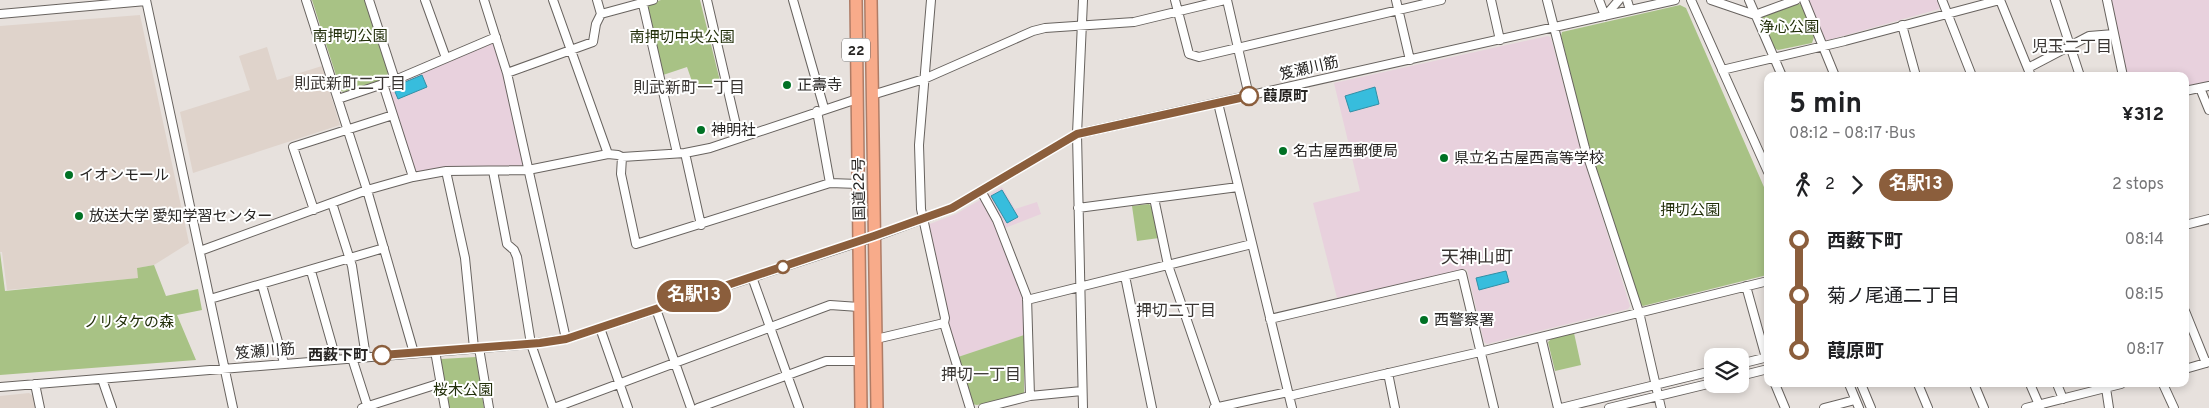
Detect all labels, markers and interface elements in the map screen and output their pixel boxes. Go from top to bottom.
park label: 浄心公園 [1759,19,1819,38]
park label: 南押切公園 [312,28,388,47]
park label: 南押切中央公園 [629,29,735,48]
road number: 22 [842,38,870,62]
district label: 児玉二丁目 [2032,38,2112,58]
street label: 笈瀬川筋 [1278,53,1341,85]
district label: 則武新町二丁目 [294,75,406,95]
place label: 正壽寺 [797,77,842,96]
district label: 則武新町一丁目 [633,79,745,99]
marker: 正壽寺 [781,79,793,91]
marker: 葭原町 [1239,86,1259,106]
text: 5 min [1789,87,1862,123]
place label: 葭原町 [1263,88,1308,107]
text: ¥312 [2122,103,2164,127]
place label: 神明社 [711,122,756,141]
marker: 神明社 [695,124,707,136]
text: 08:12 – 08:17 · Bus [1789,124,1916,144]
place label: 名古屋西郵便局 [1293,143,1398,162]
marker: 名古屋西郵便局 [1277,145,1289,157]
place label: 県立名古屋西高等学校 [1454,150,1604,169]
marker: 県立名古屋西高等学校 [1438,152,1450,164]
street label: 国道22号 [850,157,871,221]
place label: イオンモール [79,167,169,186]
marker: イオンモール [63,169,75,181]
icon: walk [1789,171,1817,199]
icon: forward [1843,171,1871,199]
text: 名駅13 [1889,173,1943,196]
text: 2 [1825,175,1835,195]
text: 2 stops [2112,175,2164,195]
park label: 押切公園 [1660,202,1720,221]
place label: 放送大学 愛知学習センター [89,207,273,227]
marker: 放送大学 愛知学習センター [73,210,85,222]
text: 西薮下町 [1827,230,1903,254]
text: 08:14 [2125,230,2164,250]
district label: 天神山町 [1441,247,1513,270]
unlabelled marker [776,260,790,274]
line badge: 名駅13 [659,280,729,312]
text: 名駅13 [667,284,721,307]
text: 菊ノ尾通二丁目 [1827,285,1960,309]
text: 08:15 [2124,285,2164,305]
district label: 押切二丁目 [1136,302,1216,322]
place label: 西警察署 [1434,312,1494,331]
park label: ノリタケの森 [84,314,174,333]
marker: 西警察署 [1418,314,1430,326]
street label: 笈瀬川筋 [234,340,296,365]
text: 葭原町 [1827,340,1884,364]
text: 08:17 [2126,340,2164,360]
marker: 西薮下町 [372,345,392,365]
place label: 西薮下町 [308,347,368,366]
map controls [1704,348,1749,393]
button: layers [1704,348,1749,393]
district label: 押切一丁目 [941,366,1021,386]
park label: 桜木公園 [433,382,493,401]

